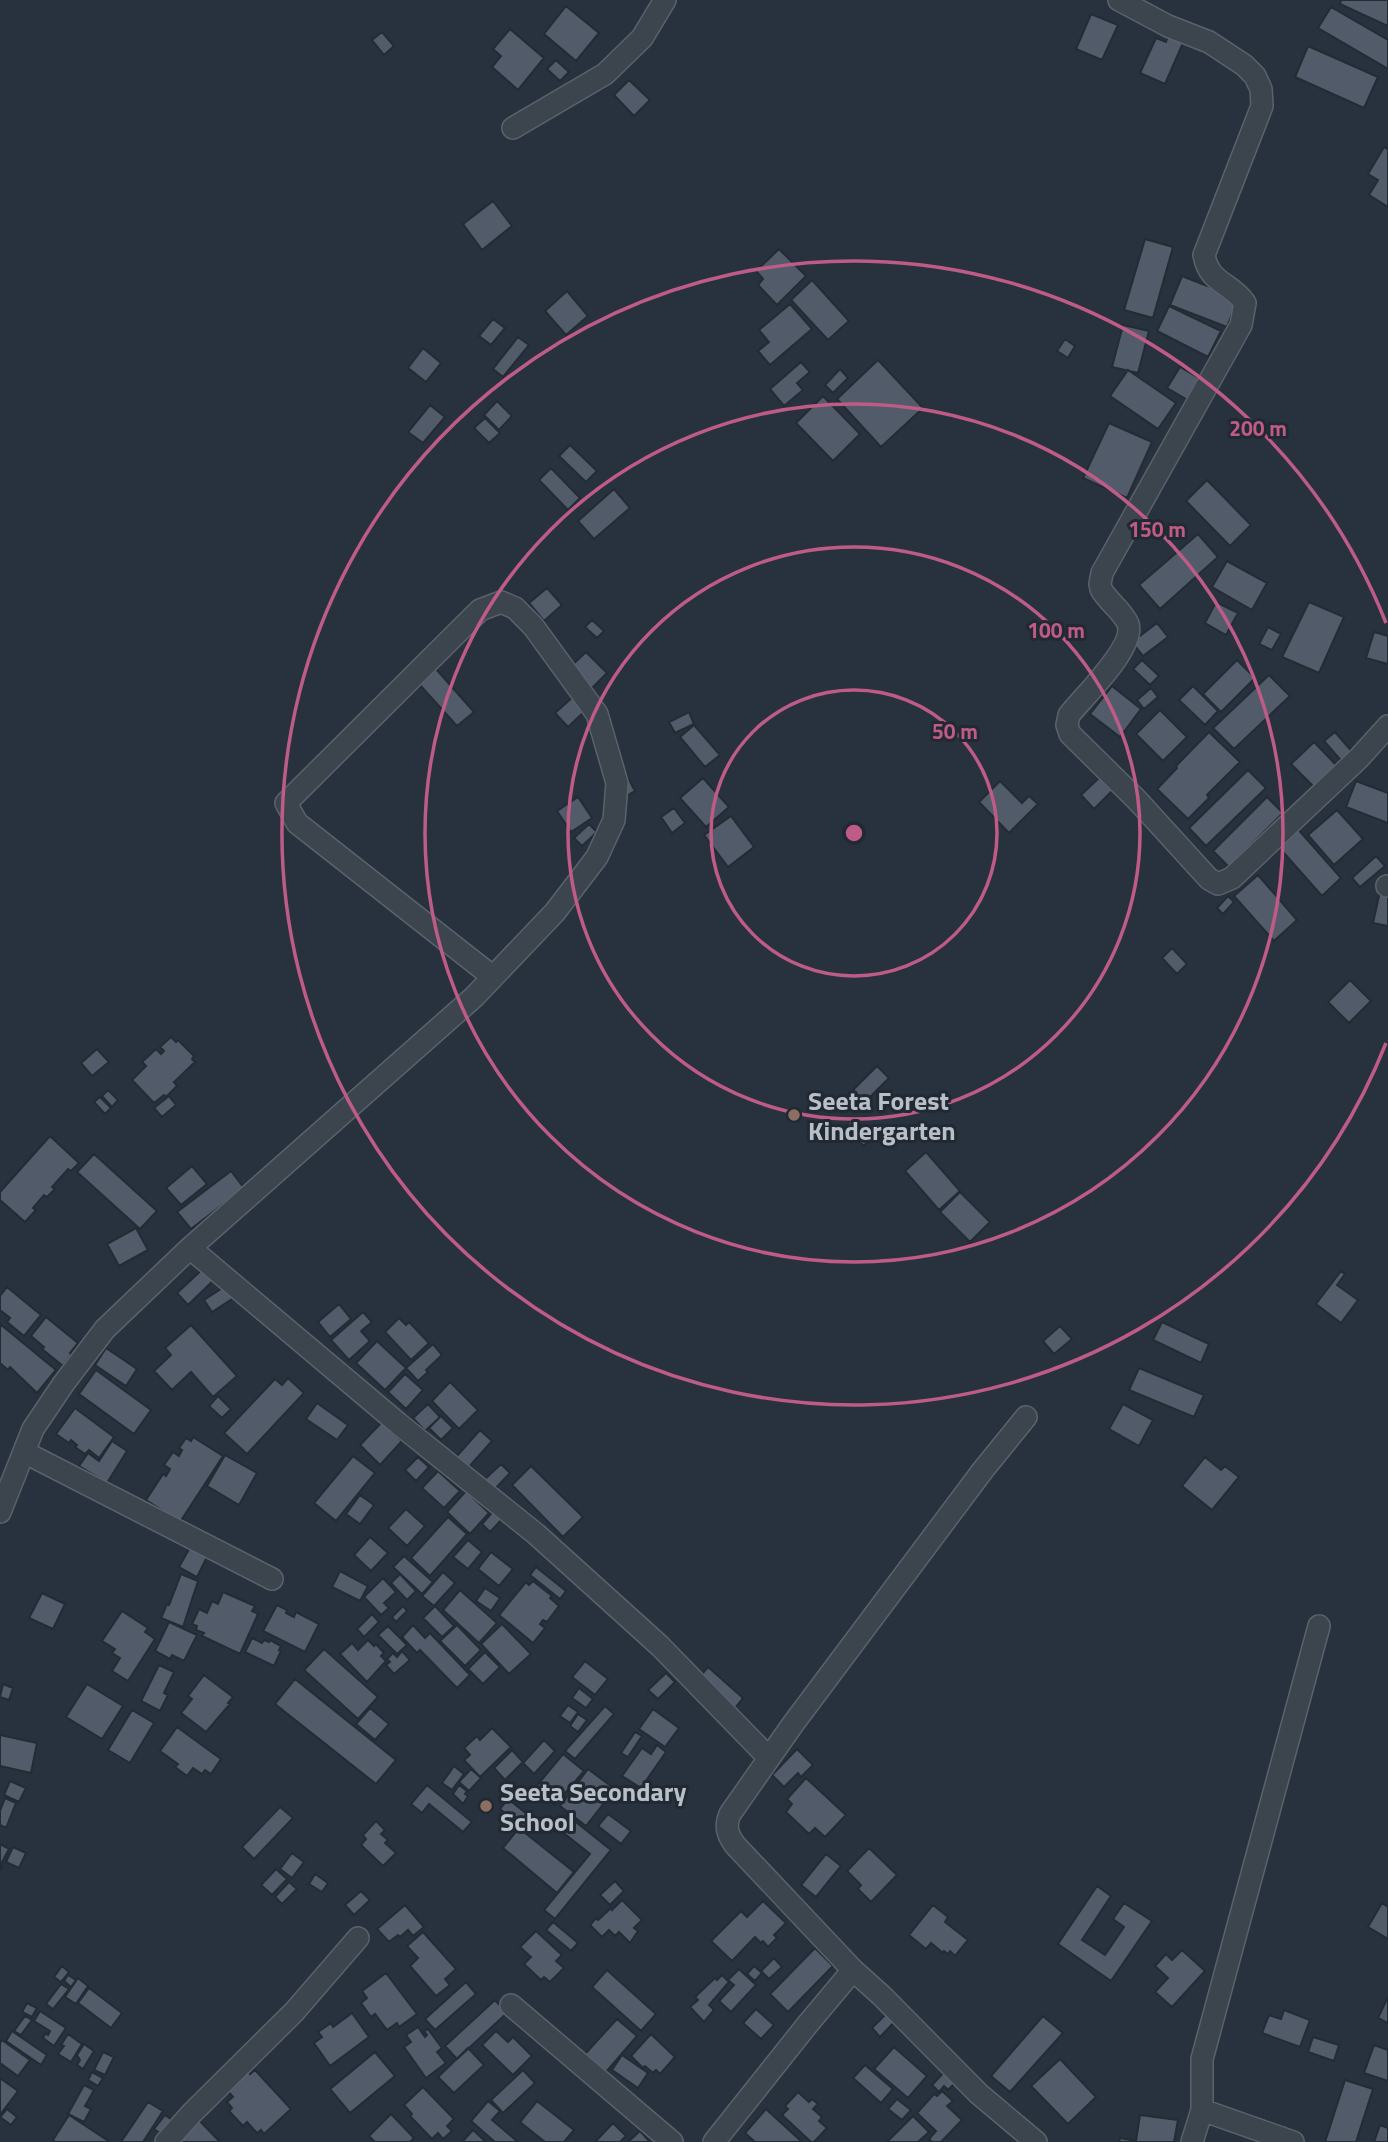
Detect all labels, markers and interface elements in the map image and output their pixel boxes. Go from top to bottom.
text: 200 m [1229,412,1287,444]
text: 150 m [1128,513,1186,545]
text: 100 m [1027,614,1085,646]
text: 50 m [932,715,978,747]
centre of rings [842,821,866,845]
place label: Seeta Forest Kindergarten [808,1081,956,1150]
marker: Seeta Forest Kindergarten [786,1107,802,1123]
place label: Seeta Secondary School [500,1772,686,1841]
marker: Seeta Secondary School [478,1798,494,1814]

